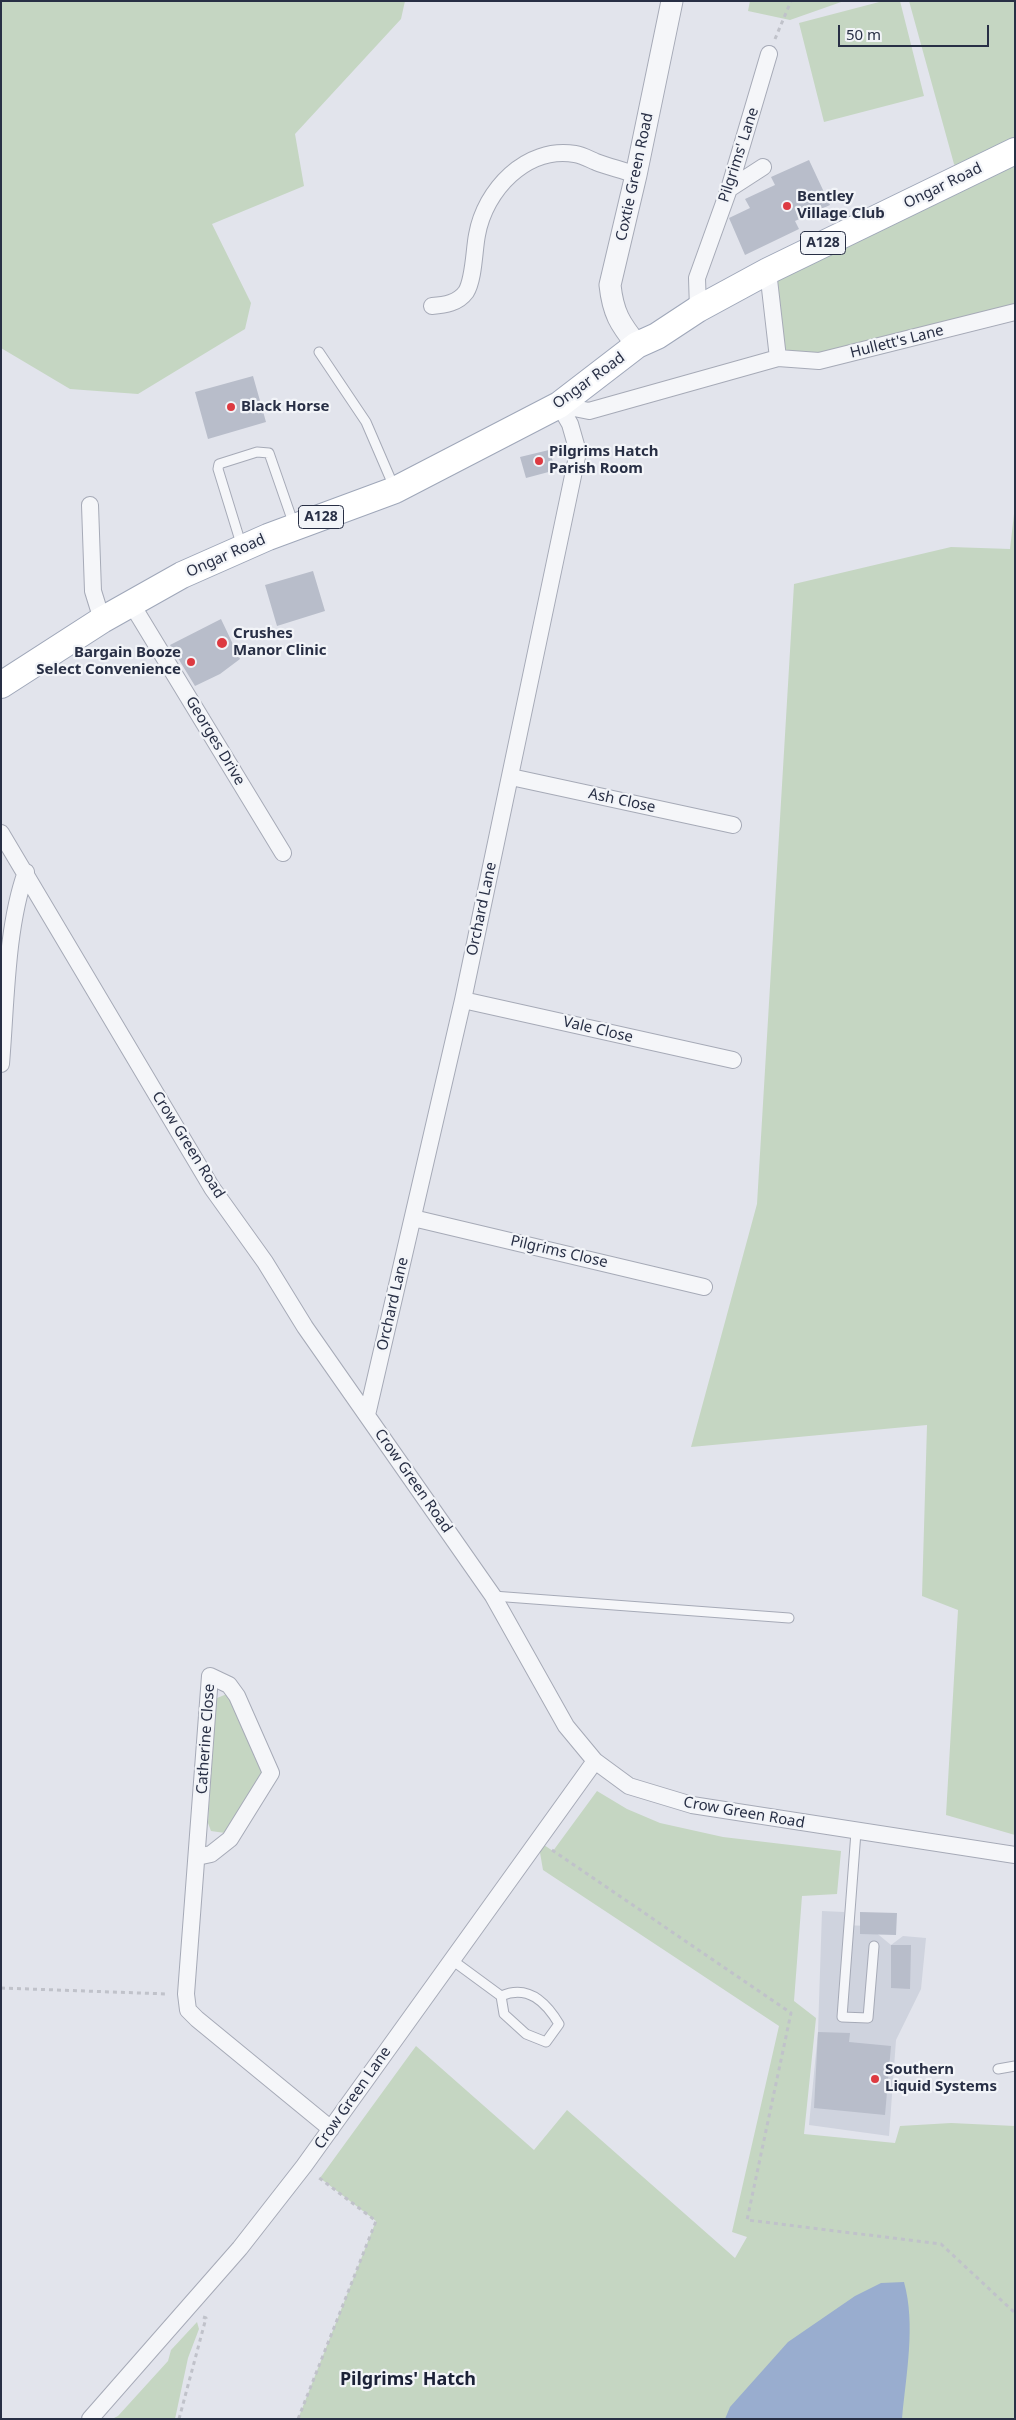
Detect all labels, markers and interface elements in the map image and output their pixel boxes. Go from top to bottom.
scale bar [841,15,992,47]
text: 50 m [846,24,881,44]
street label: Pilgrims' Lane [715,105,763,205]
street label: Coxtie Green Road [613,111,657,243]
street label: Ongar Road [901,159,985,213]
place label: Bentley Village Club [797,188,885,223]
marker: Bentley Village Club [781,200,793,212]
road number: A128 [800,232,846,254]
street label: Hullett's Lane [848,322,946,362]
street label: Ongar Road [549,349,629,413]
place label: Black Horse [241,398,329,416]
marker: Black Horse [225,401,237,413]
place label: Pilgrims Hatch Parish Room [549,443,658,478]
marker: Pilgrims Hatch Parish Room [533,455,545,467]
road number: A128 [298,506,344,528]
street label: Ongar Road [184,531,268,581]
place label: Crushes Manor Clinic [233,625,326,660]
marker: Crushes Manor Clinic [215,636,229,650]
place label: Bargain Booze Select Convenience [36,644,181,679]
marker: Bargain Booze Select Convenience [185,656,197,668]
street label: Georges Drive [181,693,249,789]
street label: Ash Close [587,785,657,817]
street label: Orchard Lane [463,860,501,958]
street label: Vale Close [561,1013,635,1047]
street label: Crow Green Road [148,1088,228,1202]
street label: Pilgrims Close [509,1232,609,1272]
street label: Orchard Lane [373,1255,413,1353]
street label: Crow Green Road [370,1426,456,1536]
street label: Catherine Close [193,1683,219,1795]
street label: Crow Green Road [682,1793,806,1833]
street label: Crow Green Lane [311,2043,395,2153]
place label: Southern Liquid Systems [885,2061,997,2096]
marker: Southern Liquid Systems [869,2073,881,2085]
district label: Pilgrims' Hatch [340,2369,476,2391]

